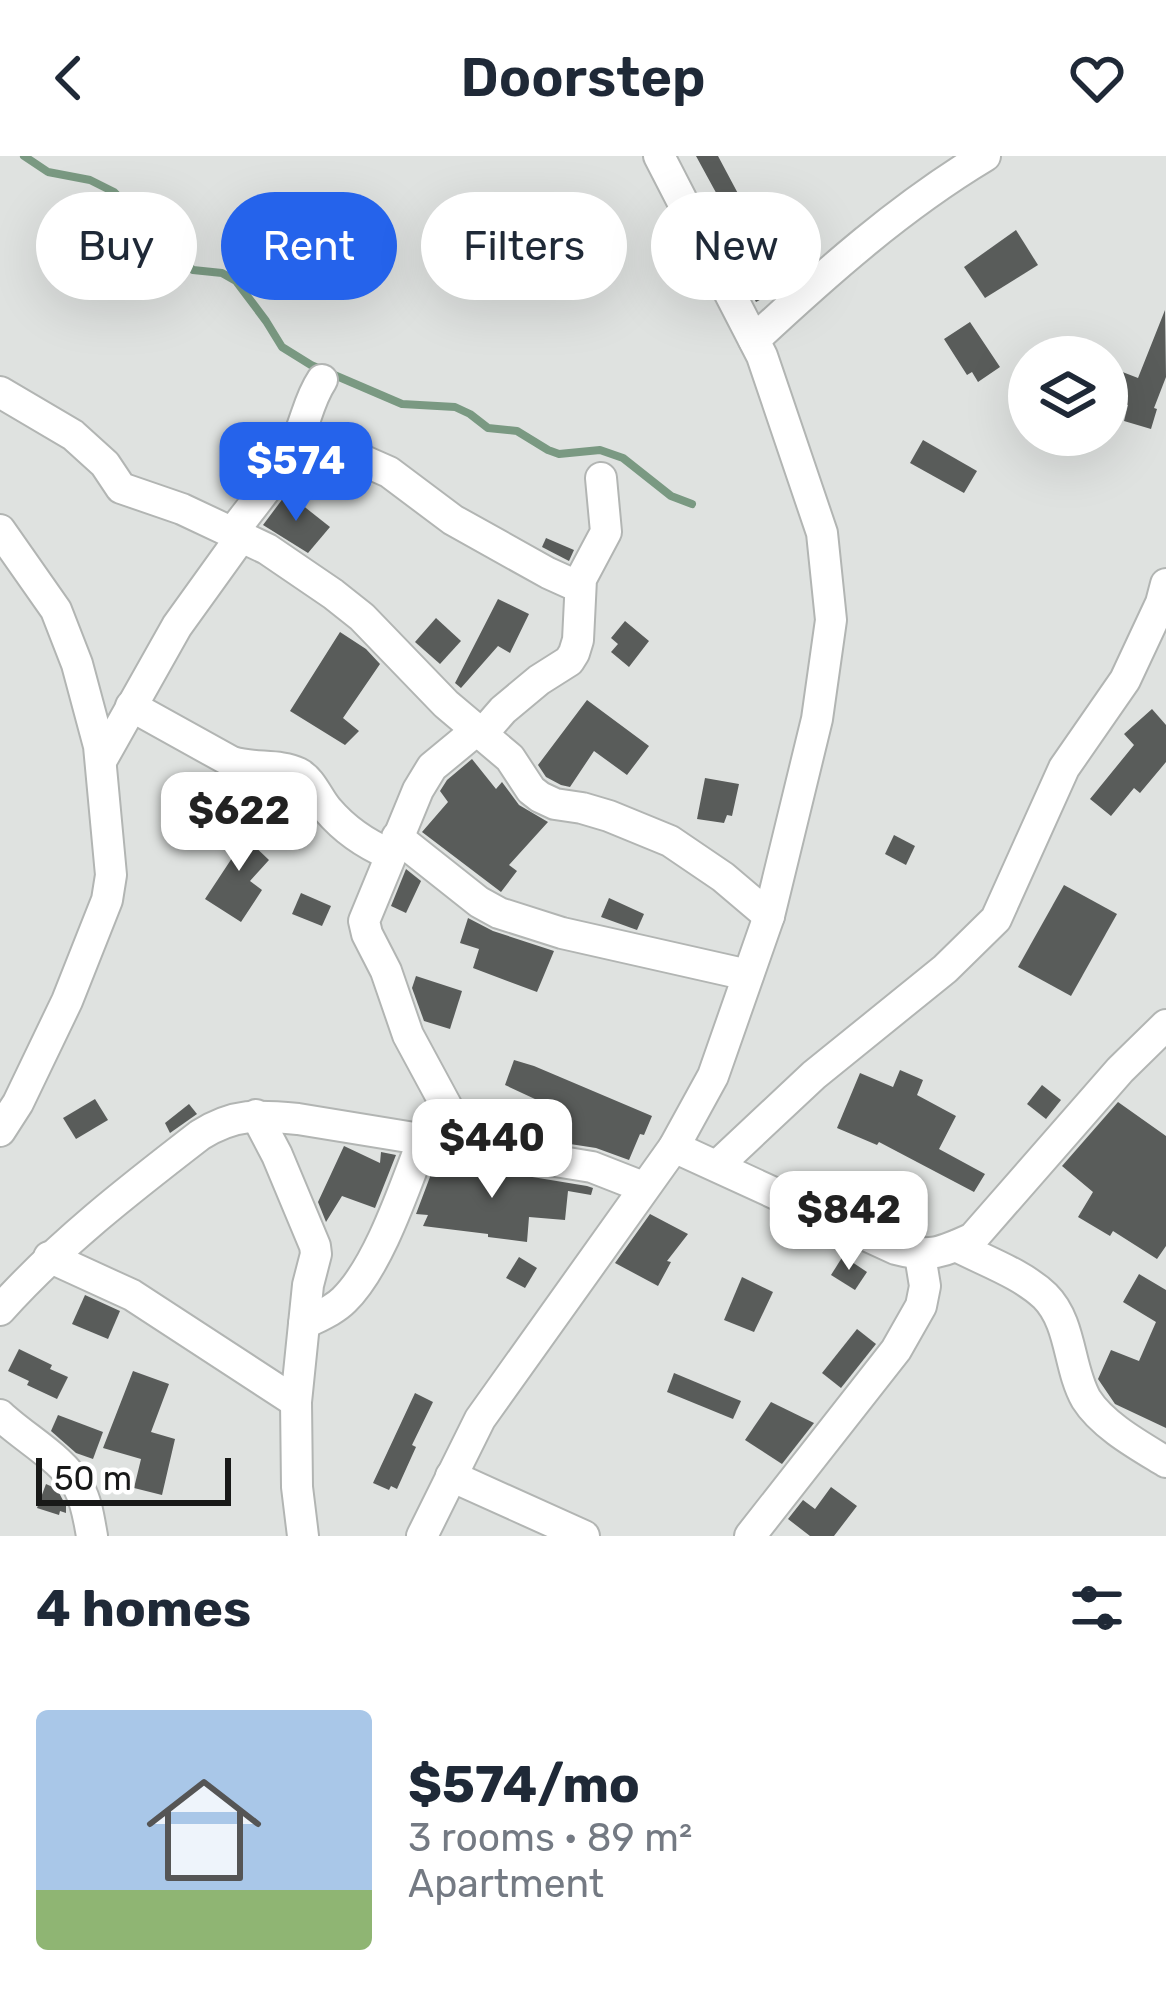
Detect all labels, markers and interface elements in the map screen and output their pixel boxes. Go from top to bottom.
icon: back [36,45,102,111]
icon: heart [1064,45,1130,111]
text: Doorstep [460,46,706,110]
chip: Buy [36,192,197,300]
chip: Rent [221,192,397,300]
chip: Filters [421,192,627,300]
chip: New [651,192,821,300]
map controls [1008,336,1128,456]
button: layers [1008,336,1128,456]
pin: $574 [225,422,367,524]
text: $574 [247,438,346,484]
pin: $622 [168,772,310,874]
text: $622 [188,788,290,834]
pin: $440 [421,1099,563,1201]
text: $440 [439,1115,545,1161]
pin: $842 [778,1171,920,1273]
text: $842 [797,1187,901,1233]
scale bar [36,1452,231,1505]
text: 50 m [54,1459,132,1498]
icon: filters [1064,1575,1130,1641]
text: 4 homes [36,1578,251,1639]
text: $574/mo [408,1754,640,1815]
icon: home [132,1758,276,1902]
text: 3 rooms · 89 m² [408,1815,692,1861]
text: Apartment [408,1861,604,1907]

